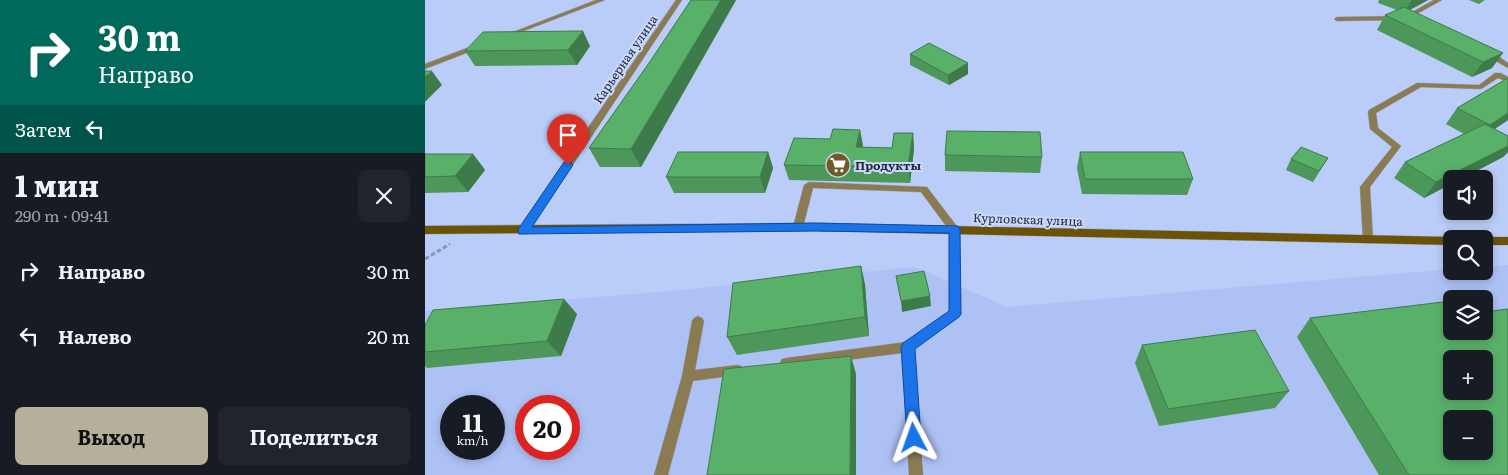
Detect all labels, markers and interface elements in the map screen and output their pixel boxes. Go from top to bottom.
text: 30 m [98,10,181,62]
street label: Карьерная улица [589,11,662,107]
icon: right [15,20,80,85]
text: Направо [98,57,194,90]
pin [547,114,589,165]
text: Затем [15,115,71,143]
icon: left [81,115,109,143]
icon: arrive [554,121,582,149]
supermarket icon: Продукты [825,152,851,178]
place label: Продукты [855,156,921,174]
text: 1 мин [15,162,99,206]
button: close [358,170,410,222]
map controls [1443,170,1493,460]
button: sound [1443,170,1493,220]
text: 290 m · 09:41 [15,203,109,227]
street label: Курловская улица [973,208,1084,230]
button: search [1443,230,1493,280]
icon: right [15,257,43,285]
text: Направо [58,257,145,285]
text: 30 m [366,257,410,285]
button: layers [1443,290,1493,340]
icon: left [15,322,43,350]
text: Налево [58,322,132,350]
text: 20 m [367,322,410,350]
button: + [1443,350,1493,400]
speed limit sign: 20 [515,395,580,460]
text: 11 [462,403,483,440]
button: Выход [15,407,208,465]
button: Поделиться [218,407,410,465]
button: − [1443,410,1493,460]
position arrow [887,411,939,463]
text: km/h [457,431,488,449]

